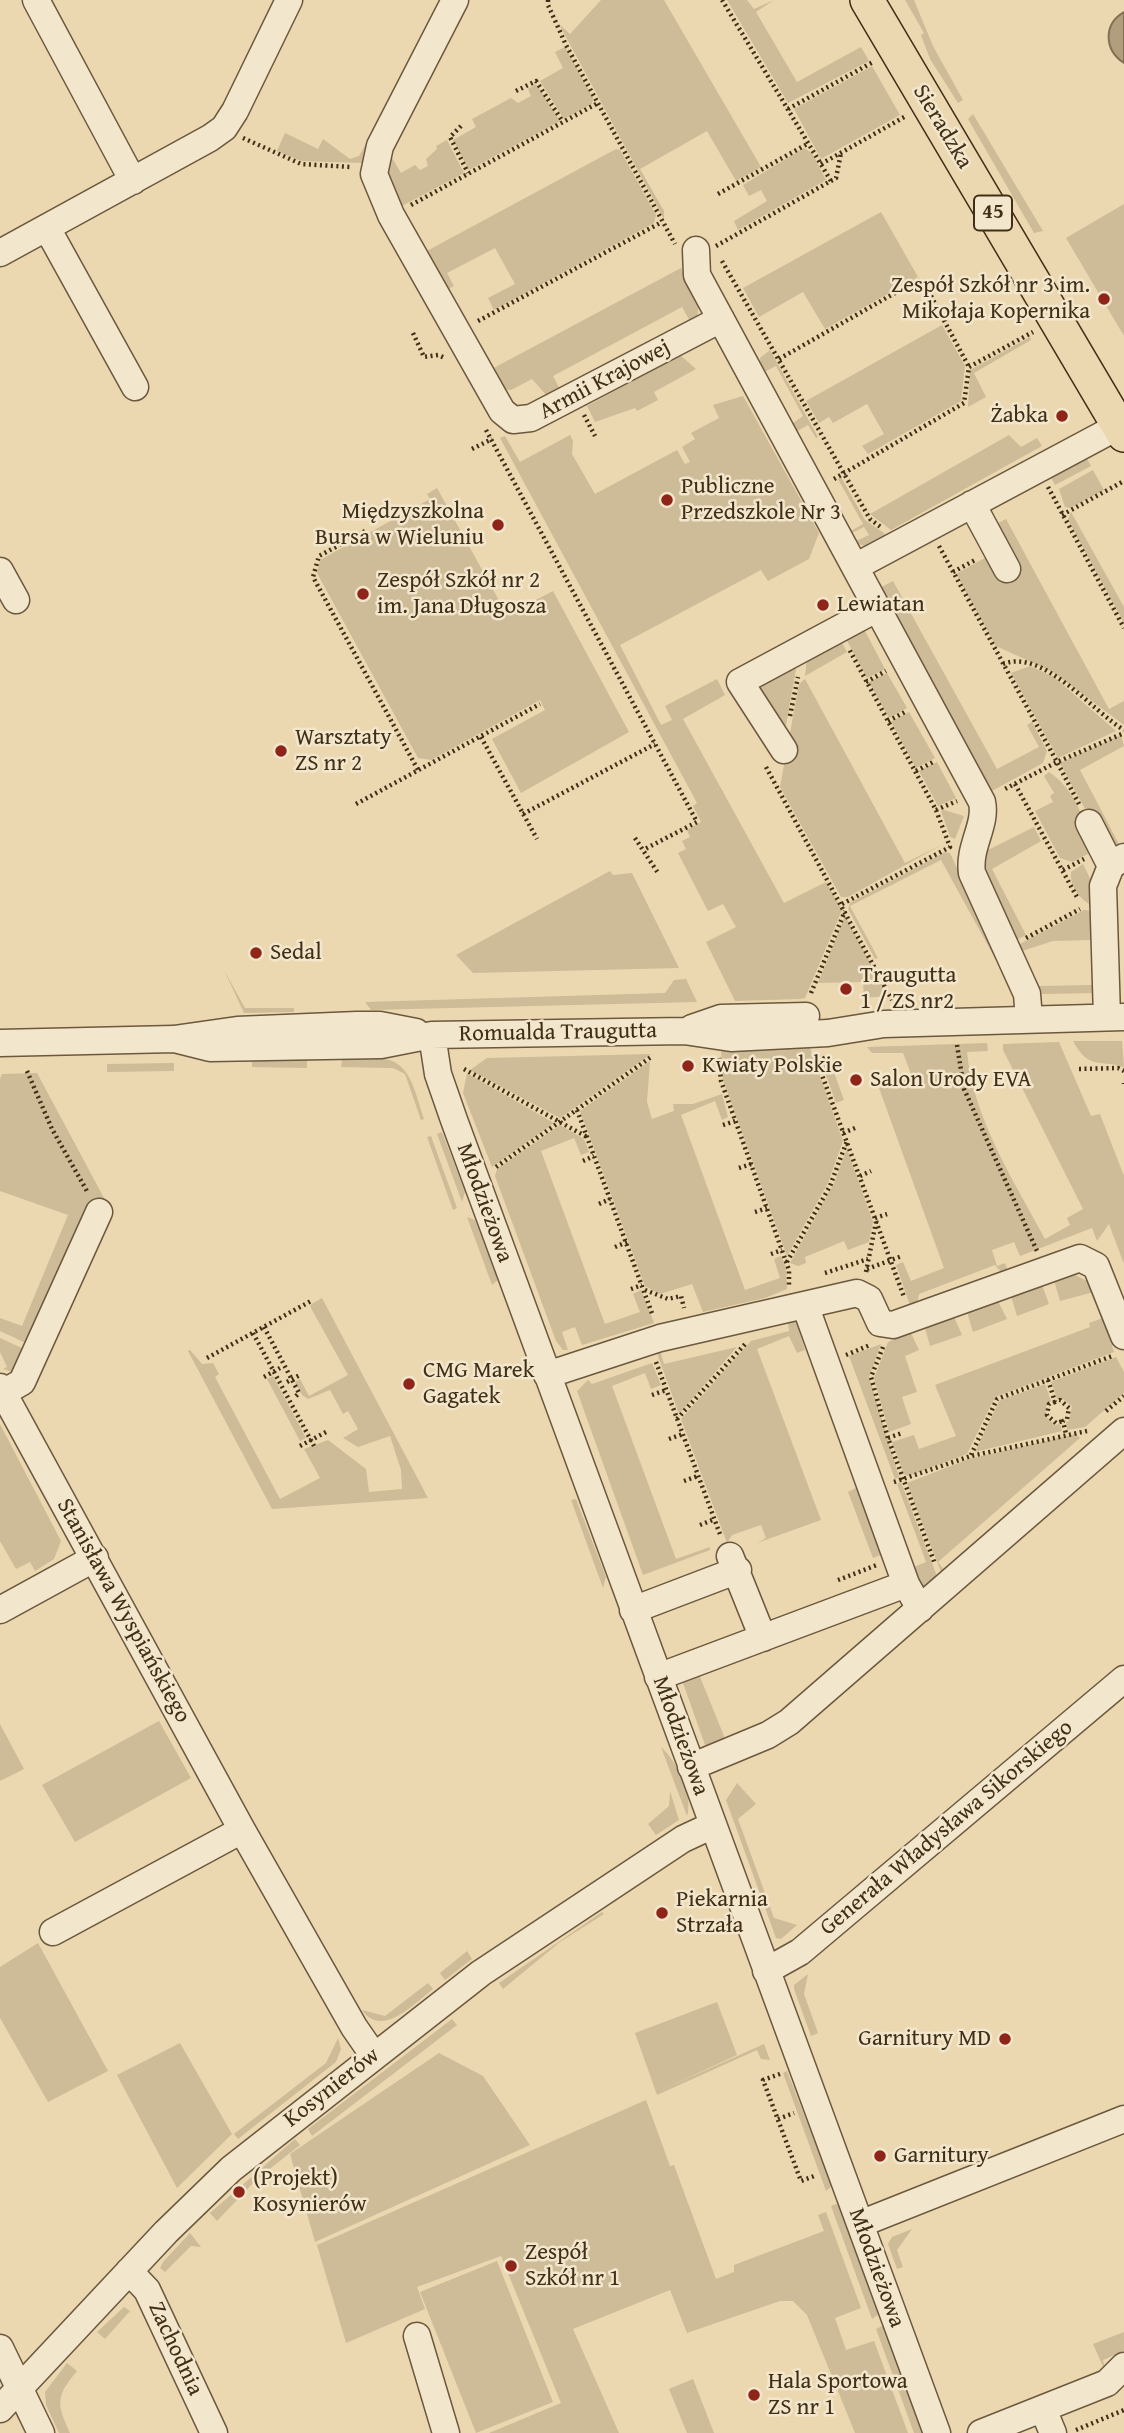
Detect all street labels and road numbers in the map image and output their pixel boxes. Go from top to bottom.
street label: Sieradzka [906,80,978,174]
road number: 45 [974,196,1012,230]
street label: Armii Krajowej [535,334,675,426]
street label: Romualda Traugutta [459,1017,657,1049]
street label: Młodzieżowa [450,1139,518,1267]
street label: Stanisława Wyspiańskiego [50,1494,196,1728]
street label: Młodzieżowa [646,1672,714,1800]
street label: Generała Władysława Sikorskiego [815,1714,1079,1942]
street label: Kosynierów [279,2042,385,2134]
street label: Młodzieżowa [842,2204,910,2332]
street label: Zachodnia [141,2298,209,2400]

